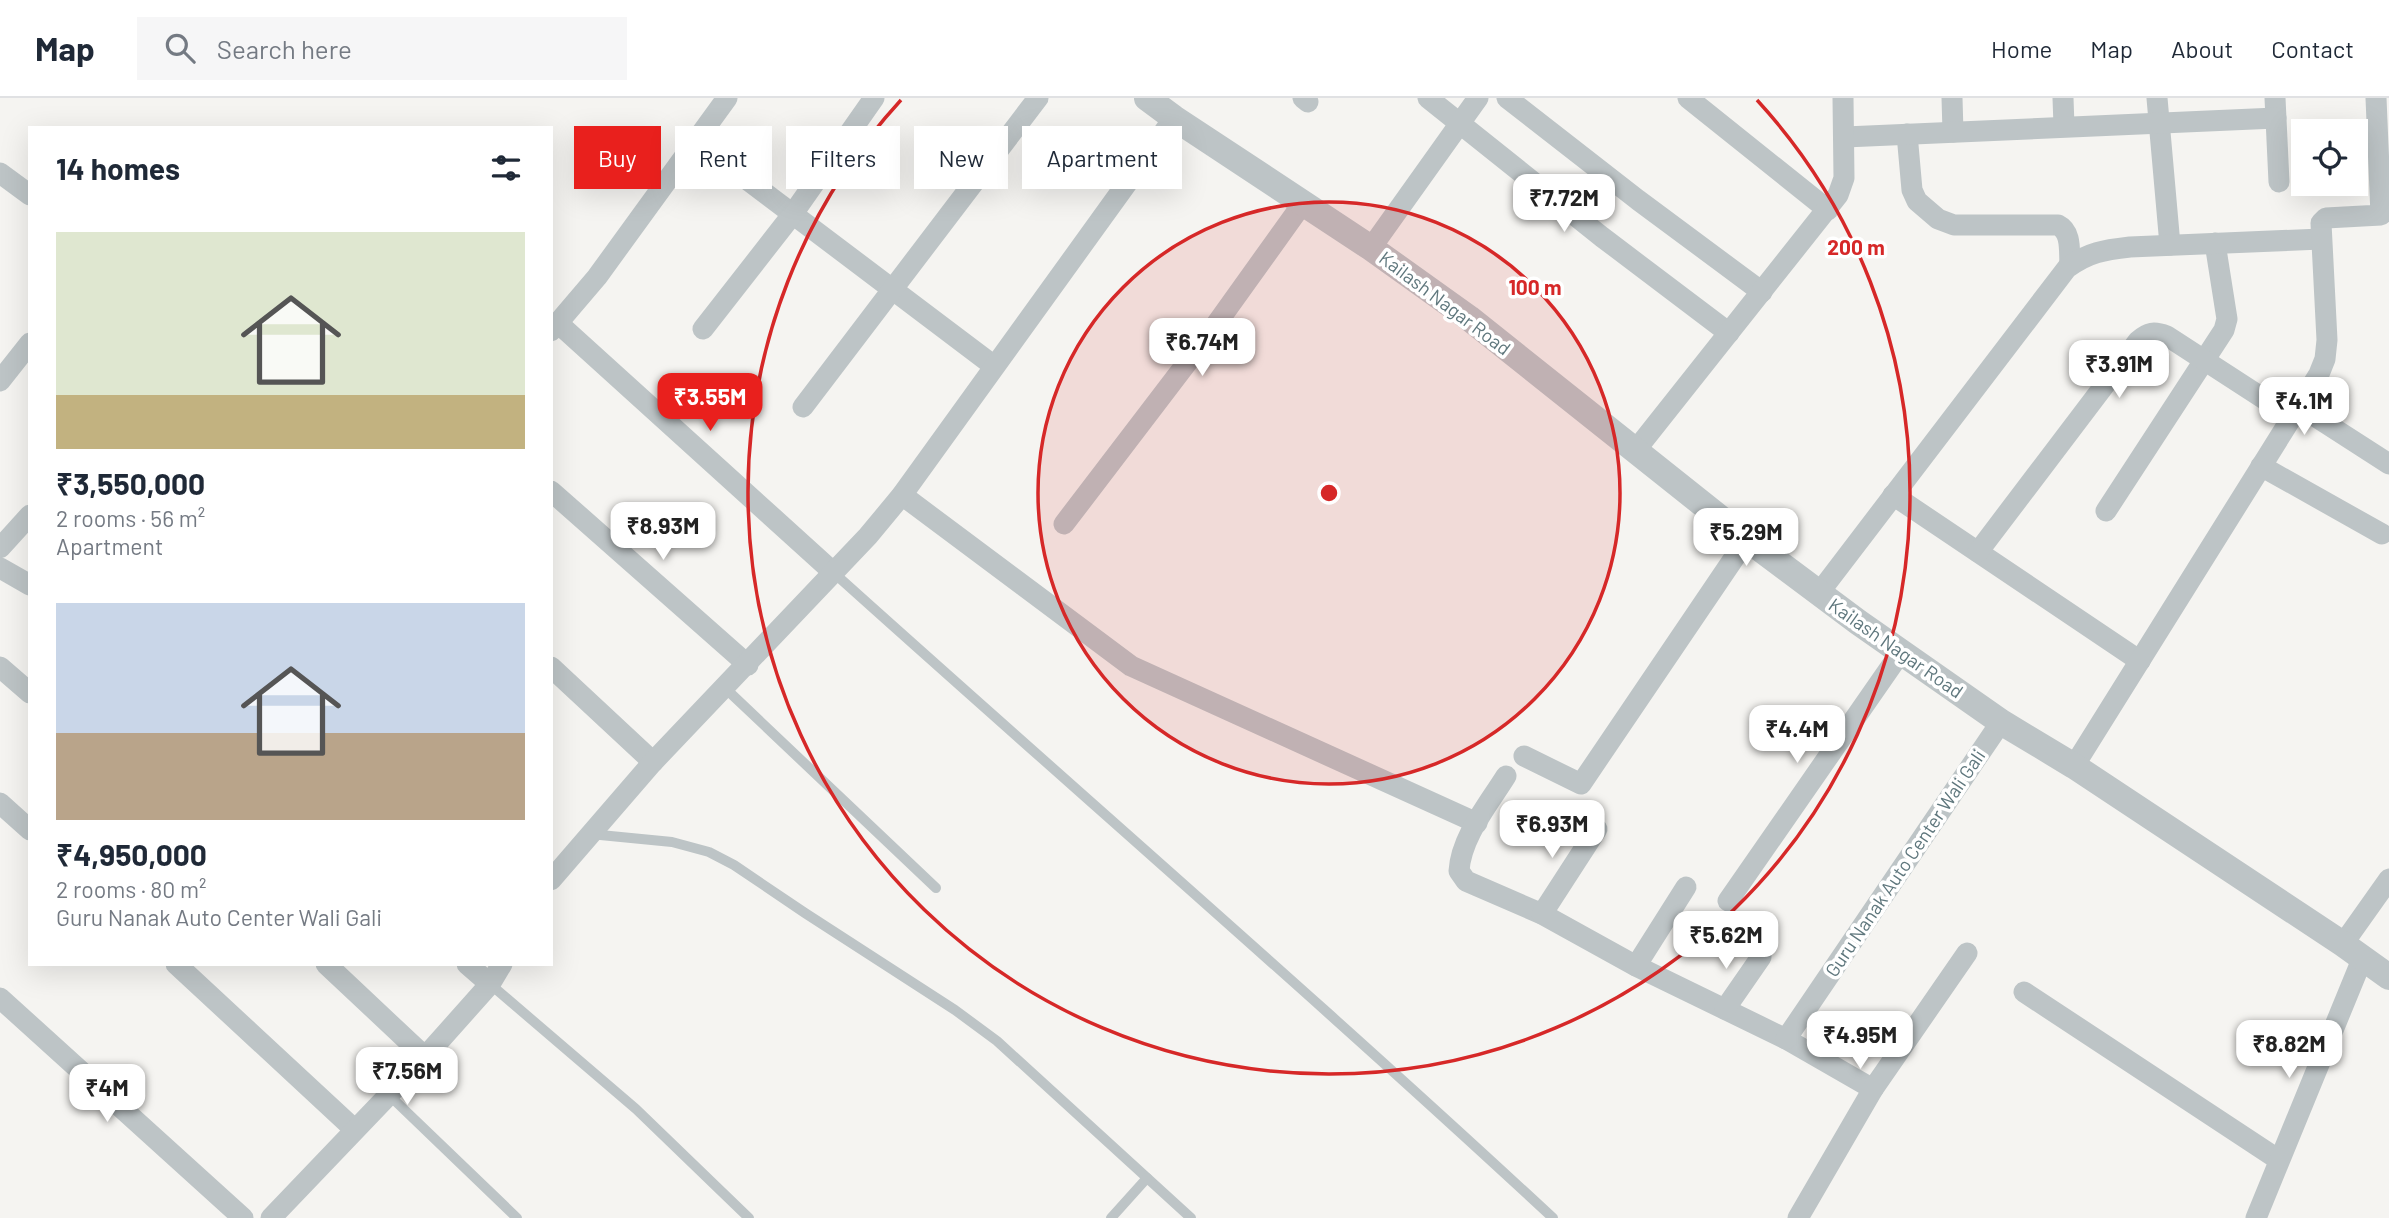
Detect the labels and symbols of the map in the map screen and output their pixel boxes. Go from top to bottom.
pin: ₹7.72M [1507,174,1621,234]
text: 200 m [1827,234,1885,259]
street label: Kailash Nagar Road [1375,246,1516,360]
text: 100 m [1508,274,1562,299]
pin: ₹6.74M [1145,318,1259,378]
pin: ₹3.91M [2062,341,2176,400]
pin: ₹3.55M [653,374,767,433]
pin: ₹4.1M [2255,378,2353,437]
centre of rings [1317,481,1341,505]
pin: ₹8.93M [606,503,720,562]
pin: ₹5.29M [1689,508,1803,568]
street label: Kailash Nagar Road [1825,593,1968,702]
pin: ₹4.4M [1748,706,1846,765]
street label: Guru Nanak Auto Center Wali Gali [1820,745,1989,981]
pin: ₹6.93M [1495,800,1609,860]
pin: ₹5.62M [1669,912,1783,971]
pin: ₹4.95M [1803,1012,1917,1071]
pin: ₹8.82M [2232,1020,2346,1080]
pin: ₹7.56M [350,1048,464,1107]
pin: ₹4M [73,1065,141,1124]

